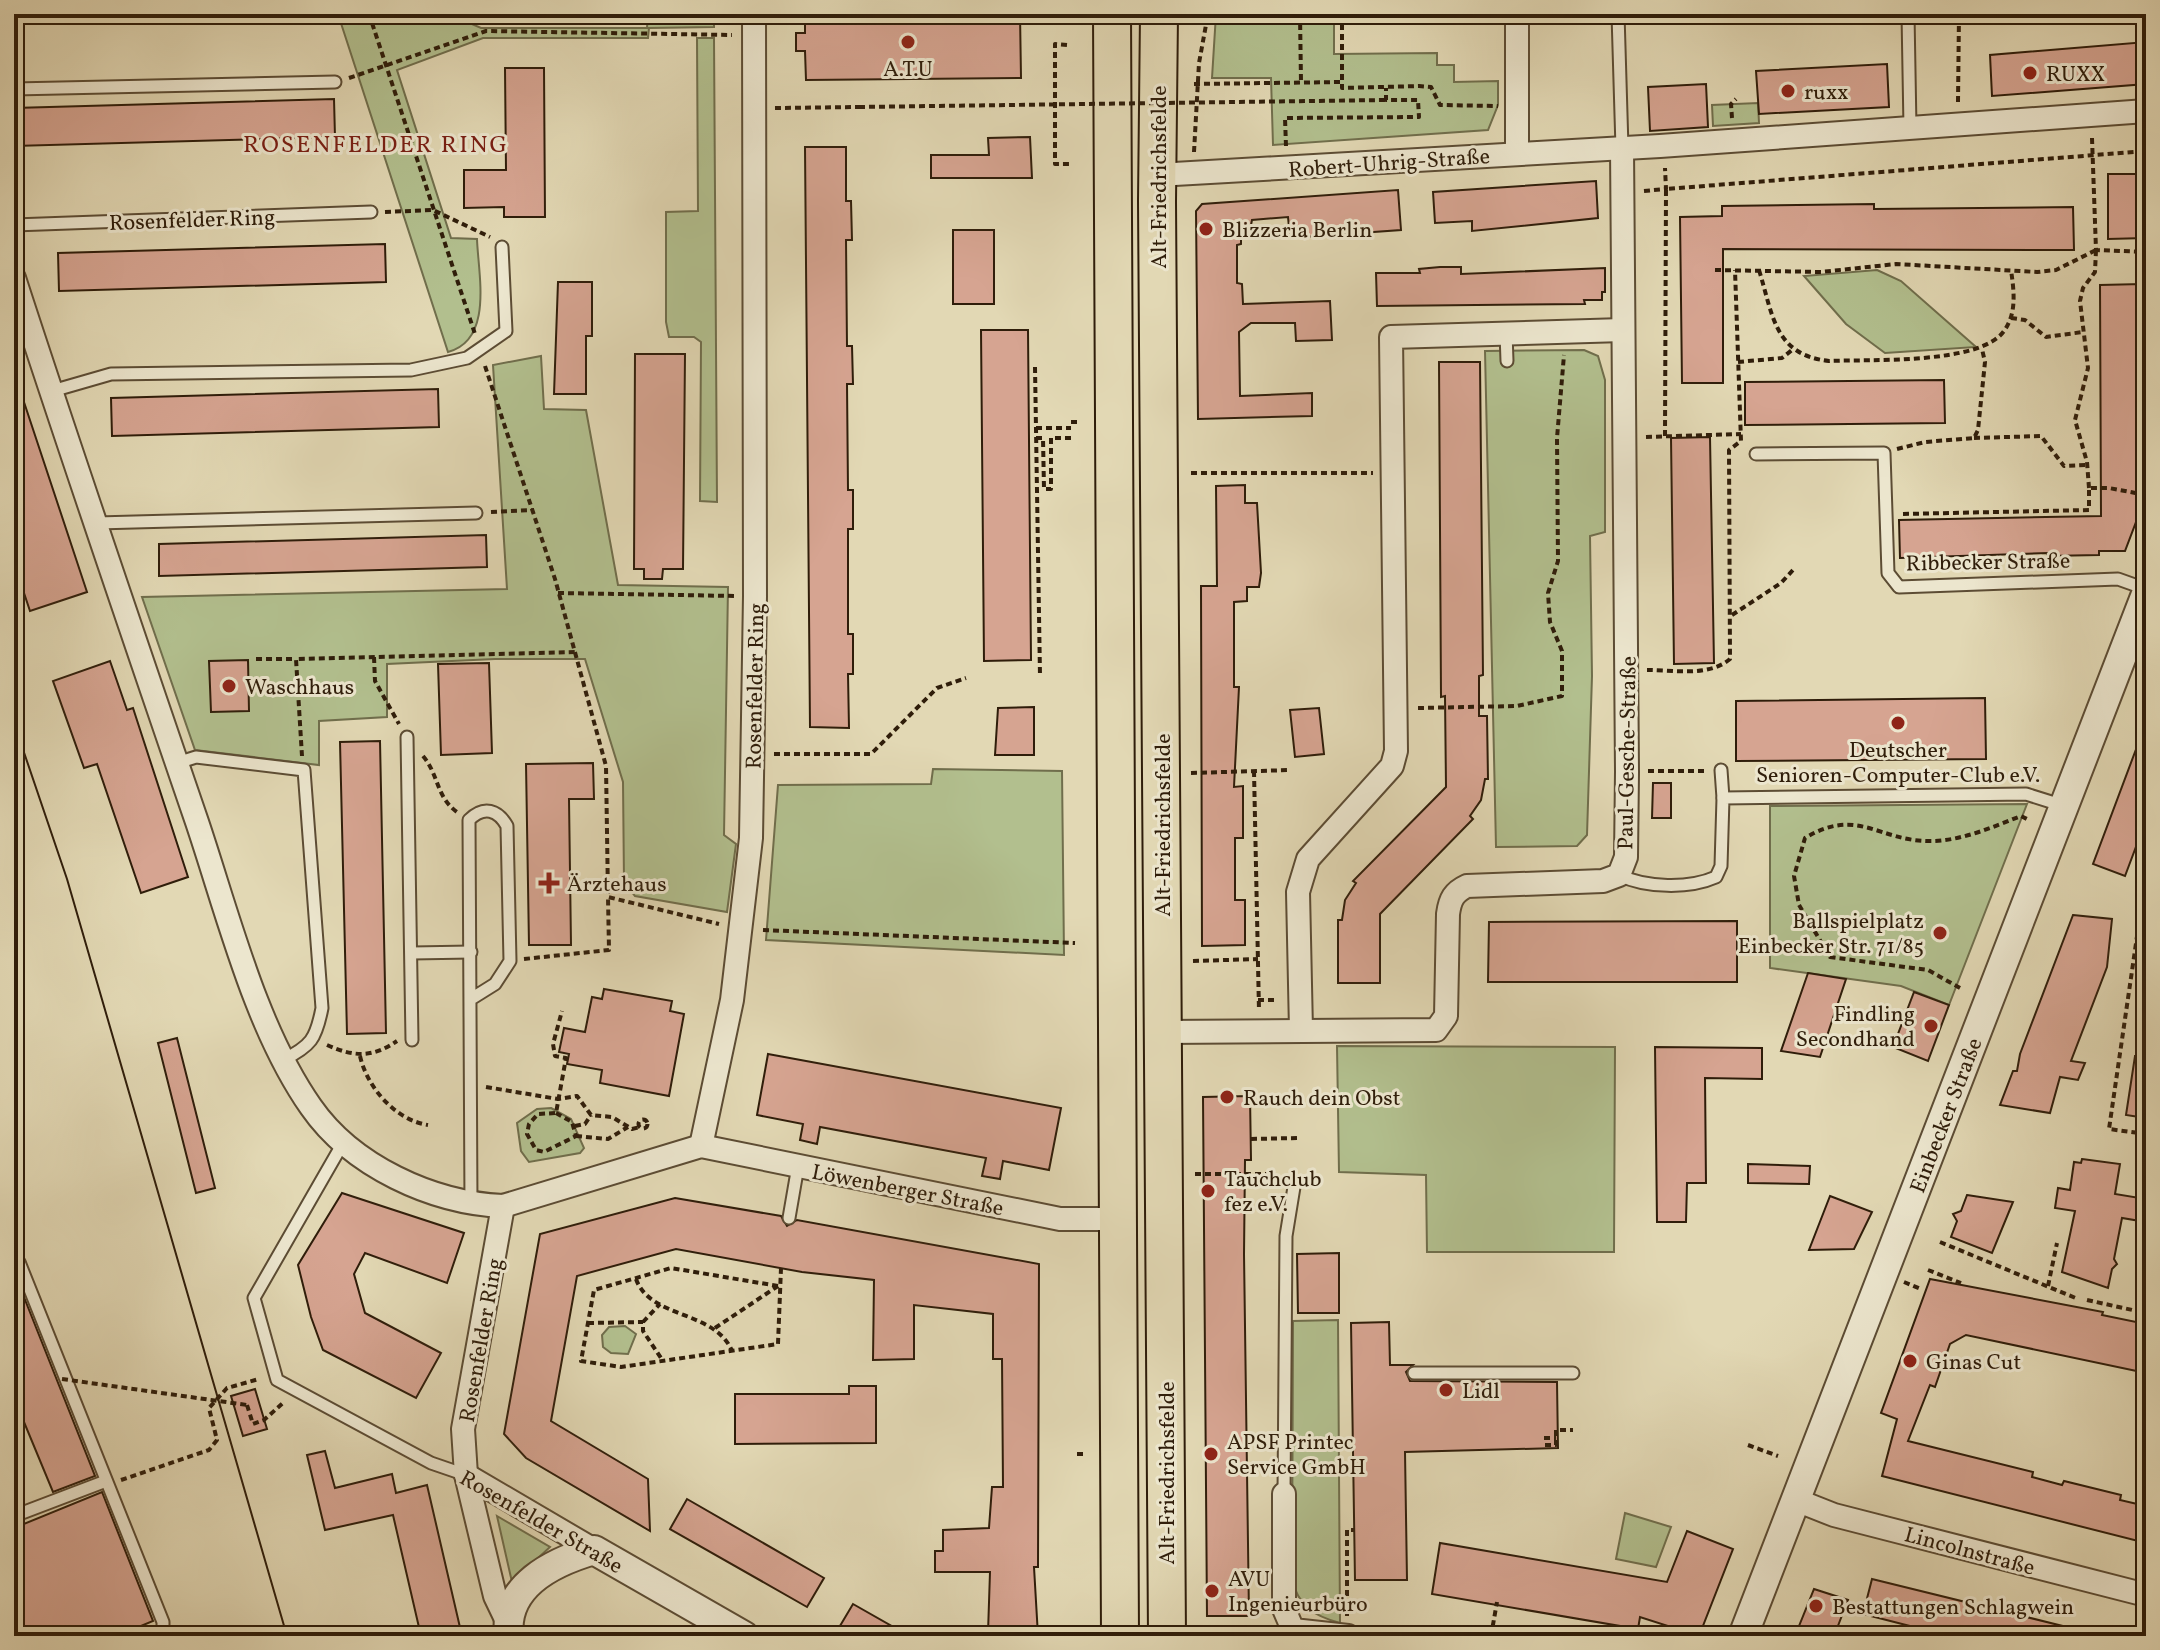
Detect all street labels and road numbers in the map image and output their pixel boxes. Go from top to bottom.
street label: Alt-Friedrichsfelde [1145,85,1176,269]
street label: Robert-Uhrig-Straße [1287,142,1491,187]
street label: Rosenfelder Ring [108,203,276,240]
street label: Ribbecker Straße [1906,547,2071,580]
street label: Rosenfelder Ring [740,603,773,769]
street label: Paul-Gesche-Straße [1611,656,1646,850]
street label: Alt-Friedrichsfelde [1149,733,1180,917]
street label: Einbecker Straße [1903,1034,1991,1198]
street label: Löwenberger Straße [809,1158,1006,1225]
street label: Rosenfelder Ring [453,1256,512,1425]
street label: Alt-Friedrichsfelde [1153,1381,1184,1565]
street label: Rosenfelder Straße [453,1464,628,1583]
street label: Lincolnstraße [1901,1520,2038,1585]

